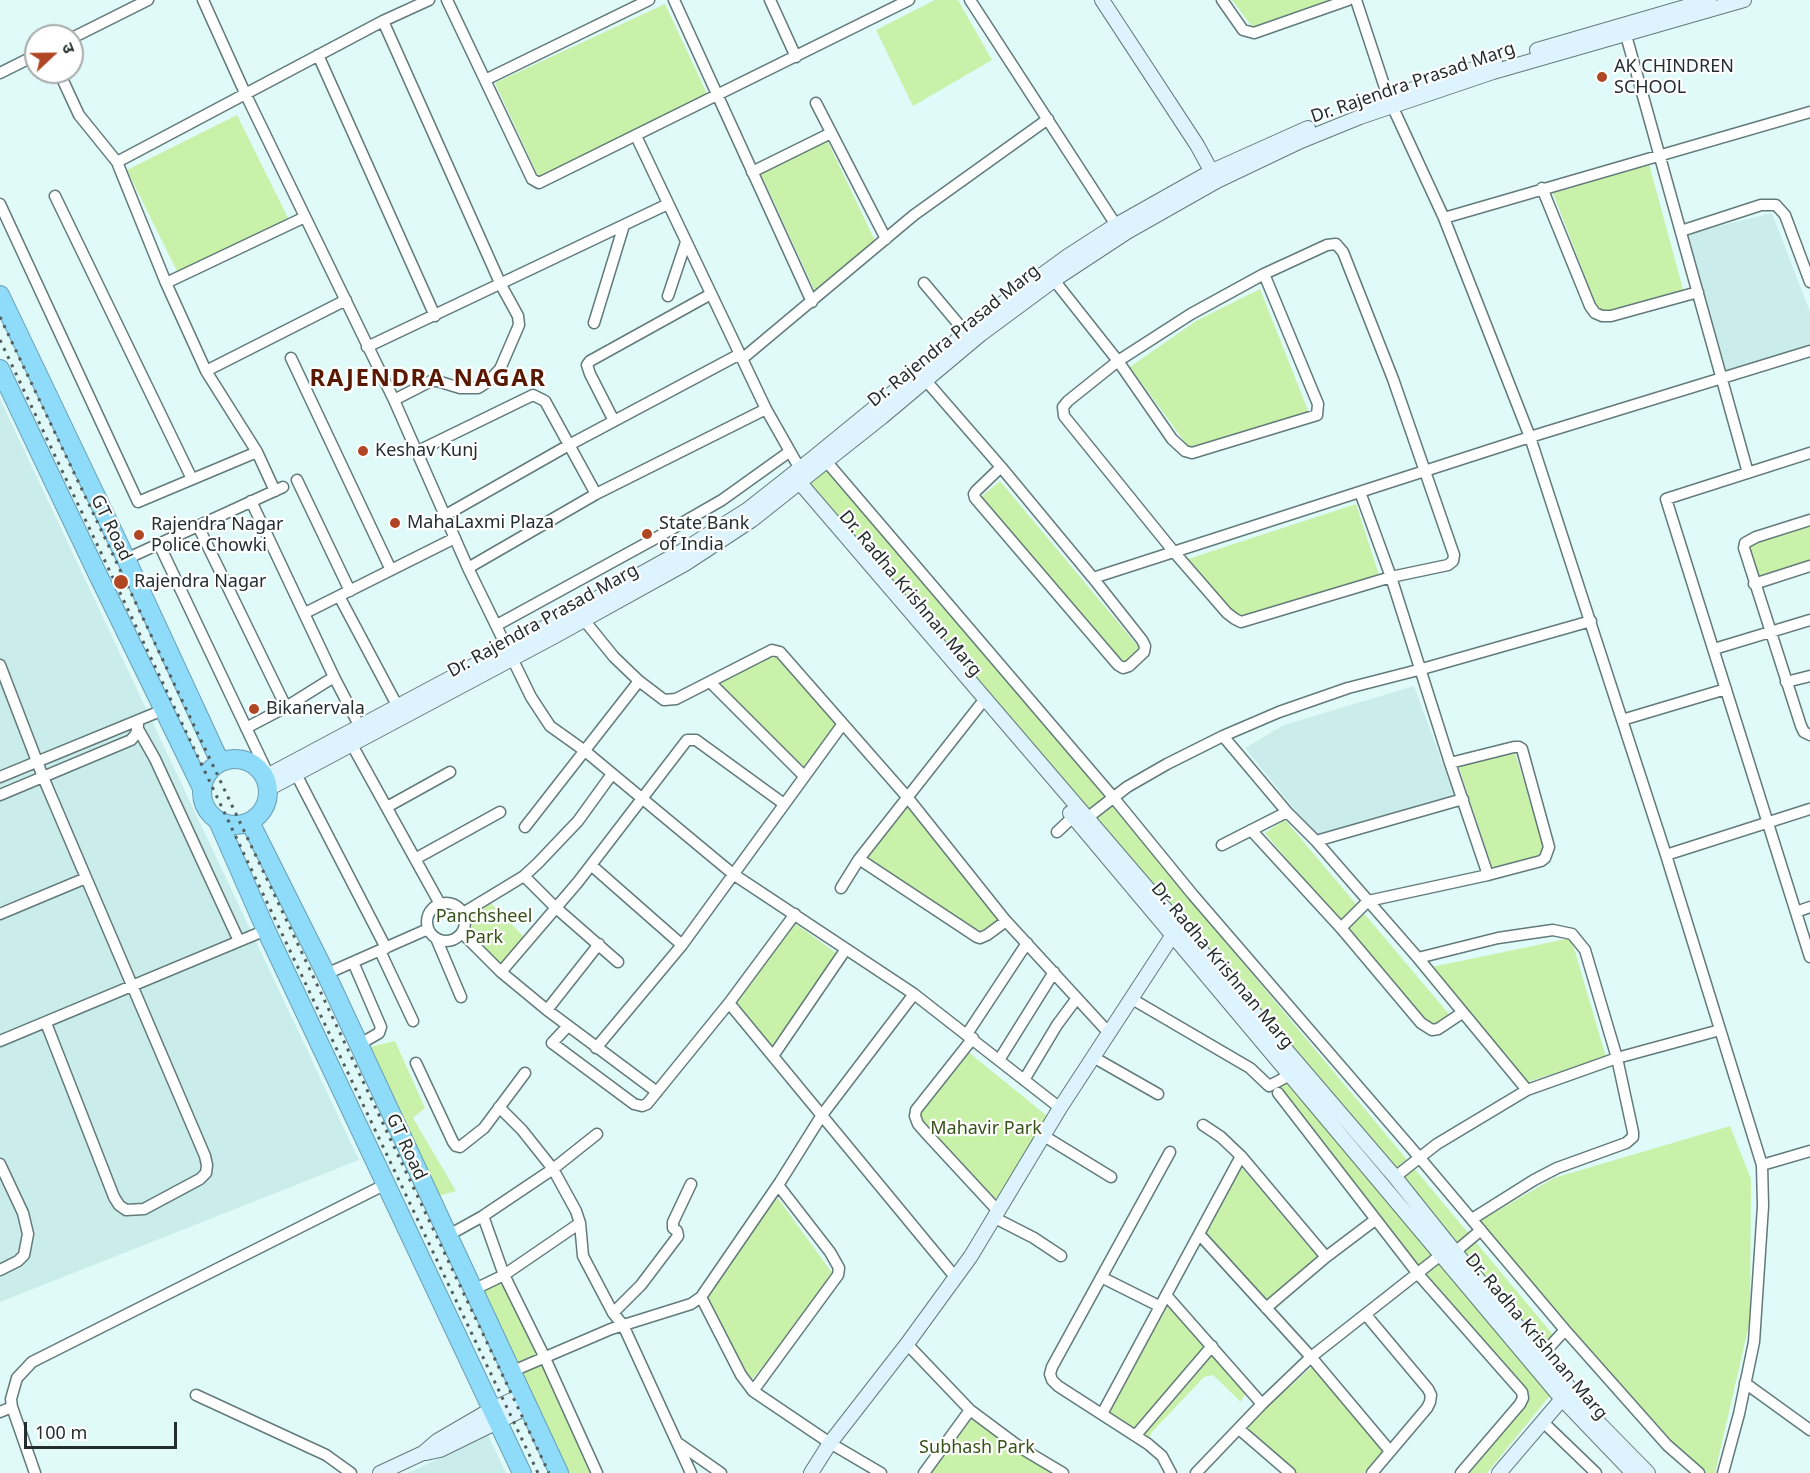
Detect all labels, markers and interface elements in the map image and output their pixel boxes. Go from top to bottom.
north arrow [24,24,84,84]
street label: Dr. Rajendra Prasad Marg [1308,38,1518,128]
text: उ [57,40,81,56]
place label: AK CHINDREN SCHOOL [1614,56,1734,98]
marker: AK CHINDREN SCHOOL [1595,70,1609,84]
street label: Dr. Rajendra Prasad Marg [864,260,1044,412]
district label: RAJENDRA NAGAR [310,365,546,393]
place label: Keshav Kunj [375,440,478,462]
marker: Keshav Kunj [356,444,370,458]
street label: GT Road [86,491,136,565]
street label: Dr. Radha Krishnan Marg [834,507,986,681]
place label: MahaLaxmi Plaza [407,512,554,534]
place label: State Bank of India [659,513,749,556]
place label: Rajendra Nagar Police Chowki [151,514,284,556]
marker: MahaLaxmi Plaza [388,516,402,530]
marker: State Bank of India [640,527,654,541]
marker: Rajendra Nagar Police Chowki [132,528,146,542]
street label: Dr. Rajendra Prasad Marg [444,560,642,682]
place label: Rajendra Nagar [134,571,267,593]
marker: Rajendra Nagar [112,573,130,591]
place label: Bikanervala [266,698,365,720]
marker: Bikanervala [247,702,261,716]
street label: Dr. Radha Krishnan Marg [1146,879,1298,1053]
park label: Panchsheel Park [436,906,532,948]
street label: GT Road [381,1110,431,1184]
park label: Mahavir Park [930,1118,1042,1140]
street label: Dr. Radha Krishnan Marg [1460,1250,1612,1424]
scale bar [27,1410,180,1448]
text: 100 m [35,1420,87,1444]
park label: Subhash Park [919,1437,1035,1459]

